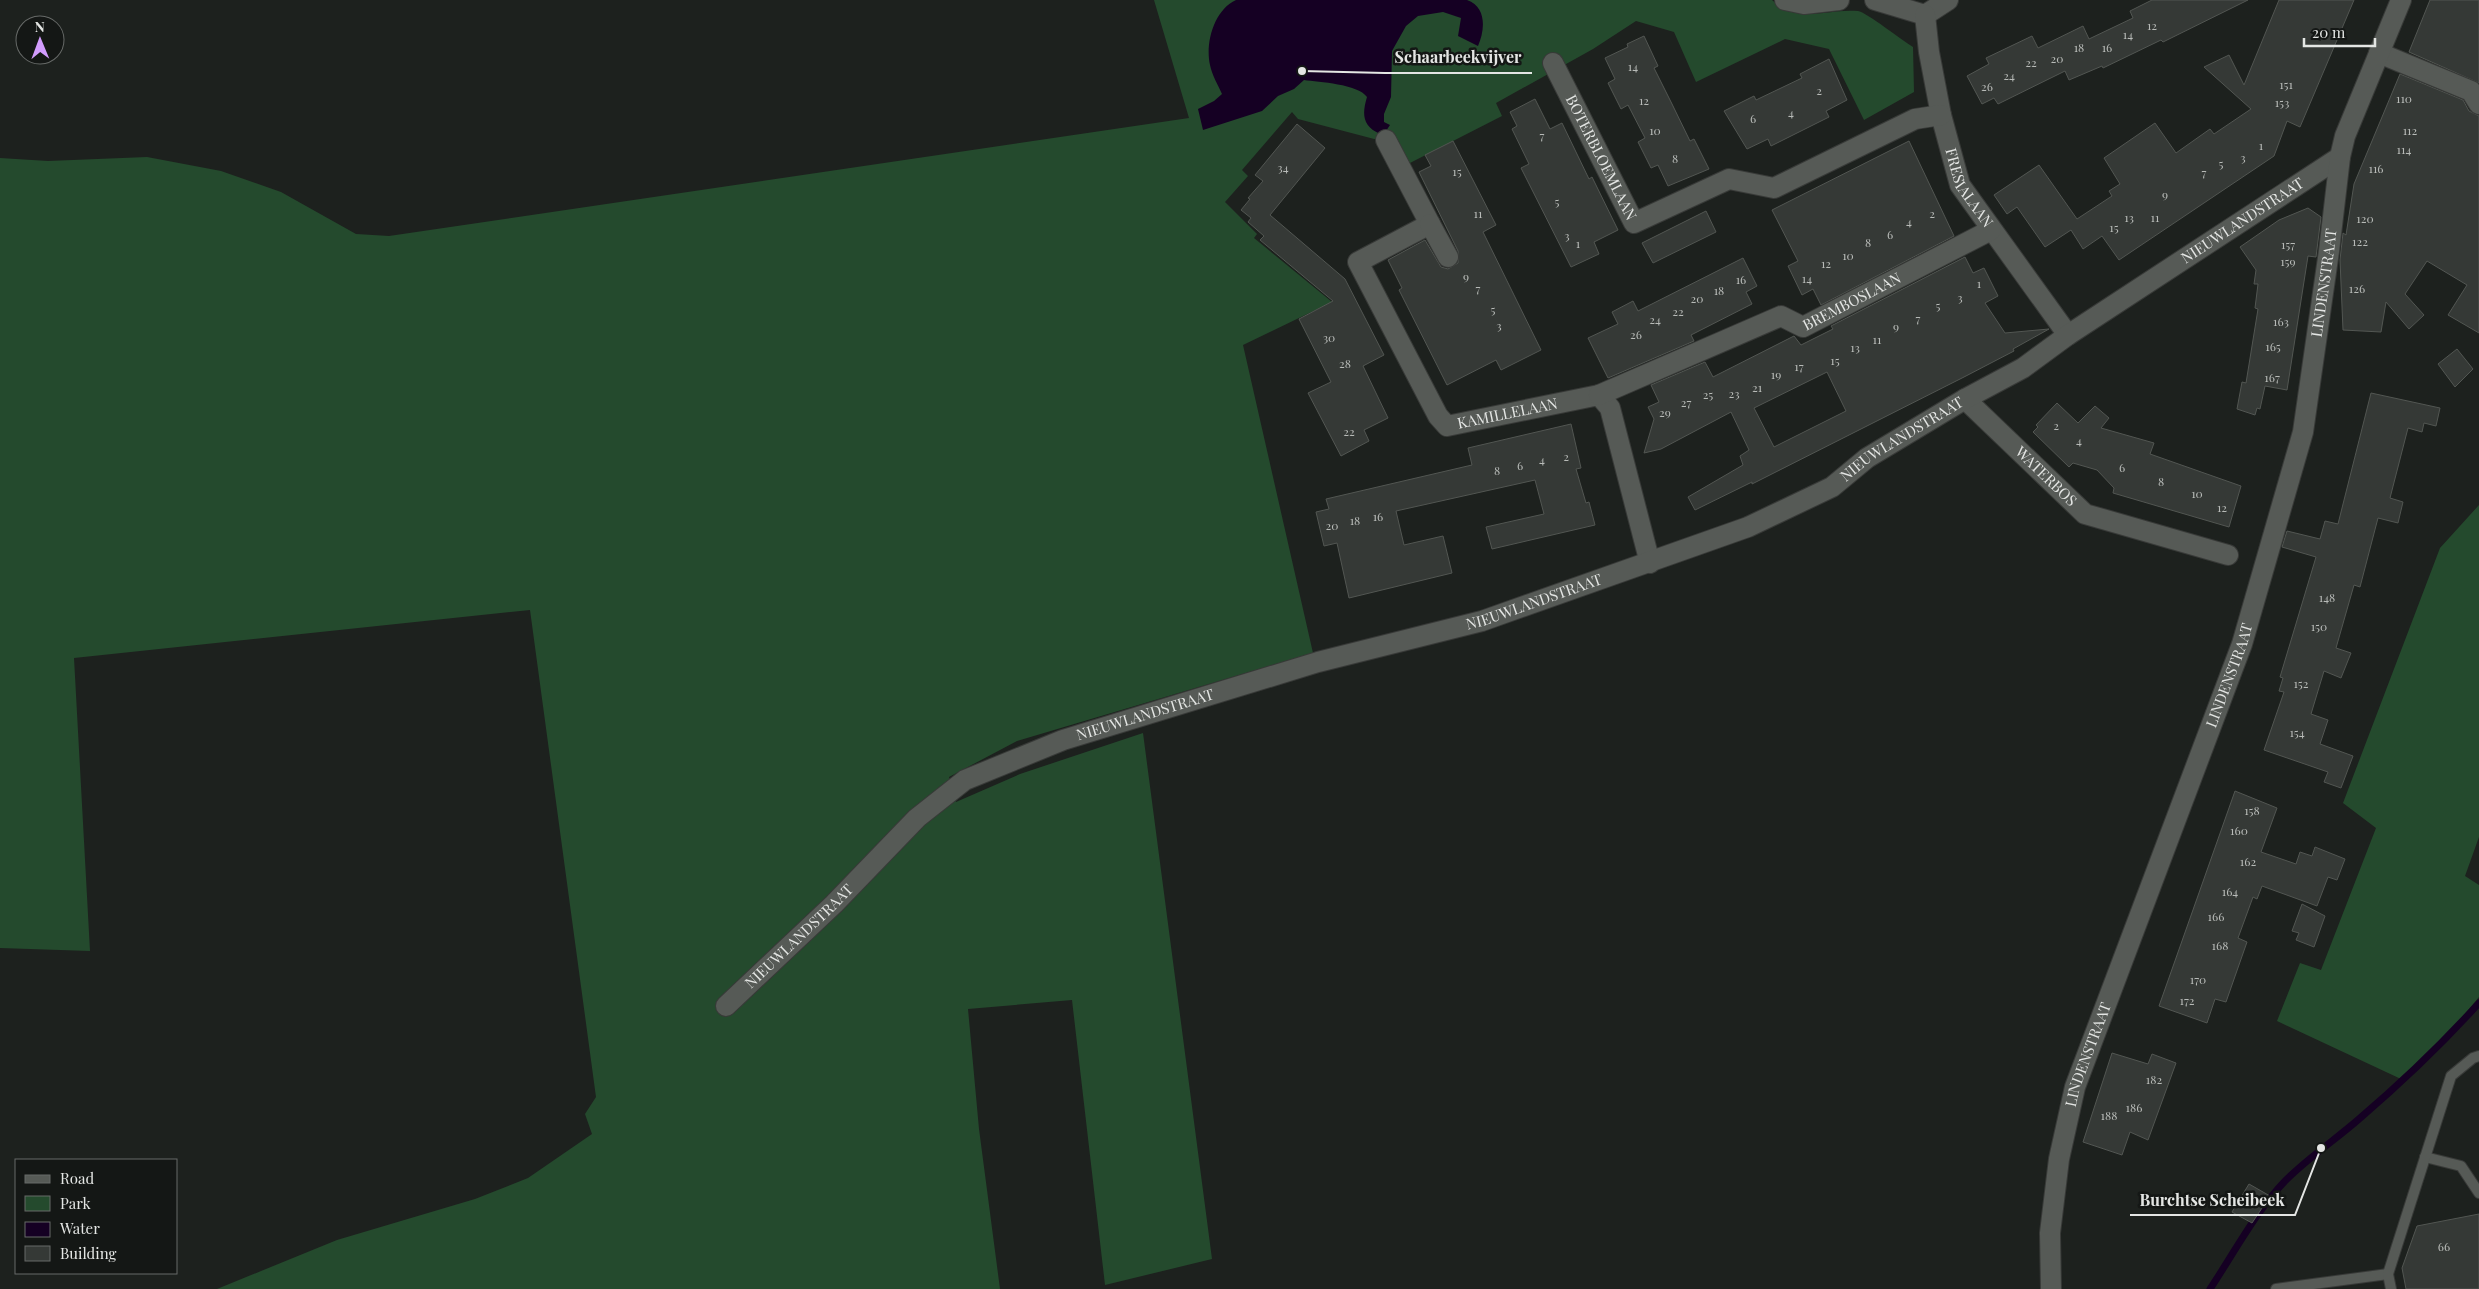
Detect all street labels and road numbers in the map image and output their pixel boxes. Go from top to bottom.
street label: BOTERBLOEMLAAN [1562,91,1642,224]
street label: FRESIALAAN [1941,146,1998,231]
street label: NIEUWLANDSTRAAT [2177,173,2307,267]
street label: LINDENSTRAAT [2306,227,2341,338]
street label: BREMBOSLAAN [1799,267,1904,335]
street label: NIEUWLANDSTRAAT [1835,391,1967,485]
street label: KAMILLELAAN [1455,393,1560,433]
street label: WATERBOS [2011,441,2082,510]
street label: NIEUWLANDSTRAAT [1464,568,1604,634]
street label: LINDENSTRAAT [2200,621,2256,730]
street label: NIEUWLANDSTRAAT [1074,683,1216,744]
street label: NIEUWLANDSTRAAT [740,879,857,992]
street label: LINDENSTRAAT [2060,999,2115,1109]

